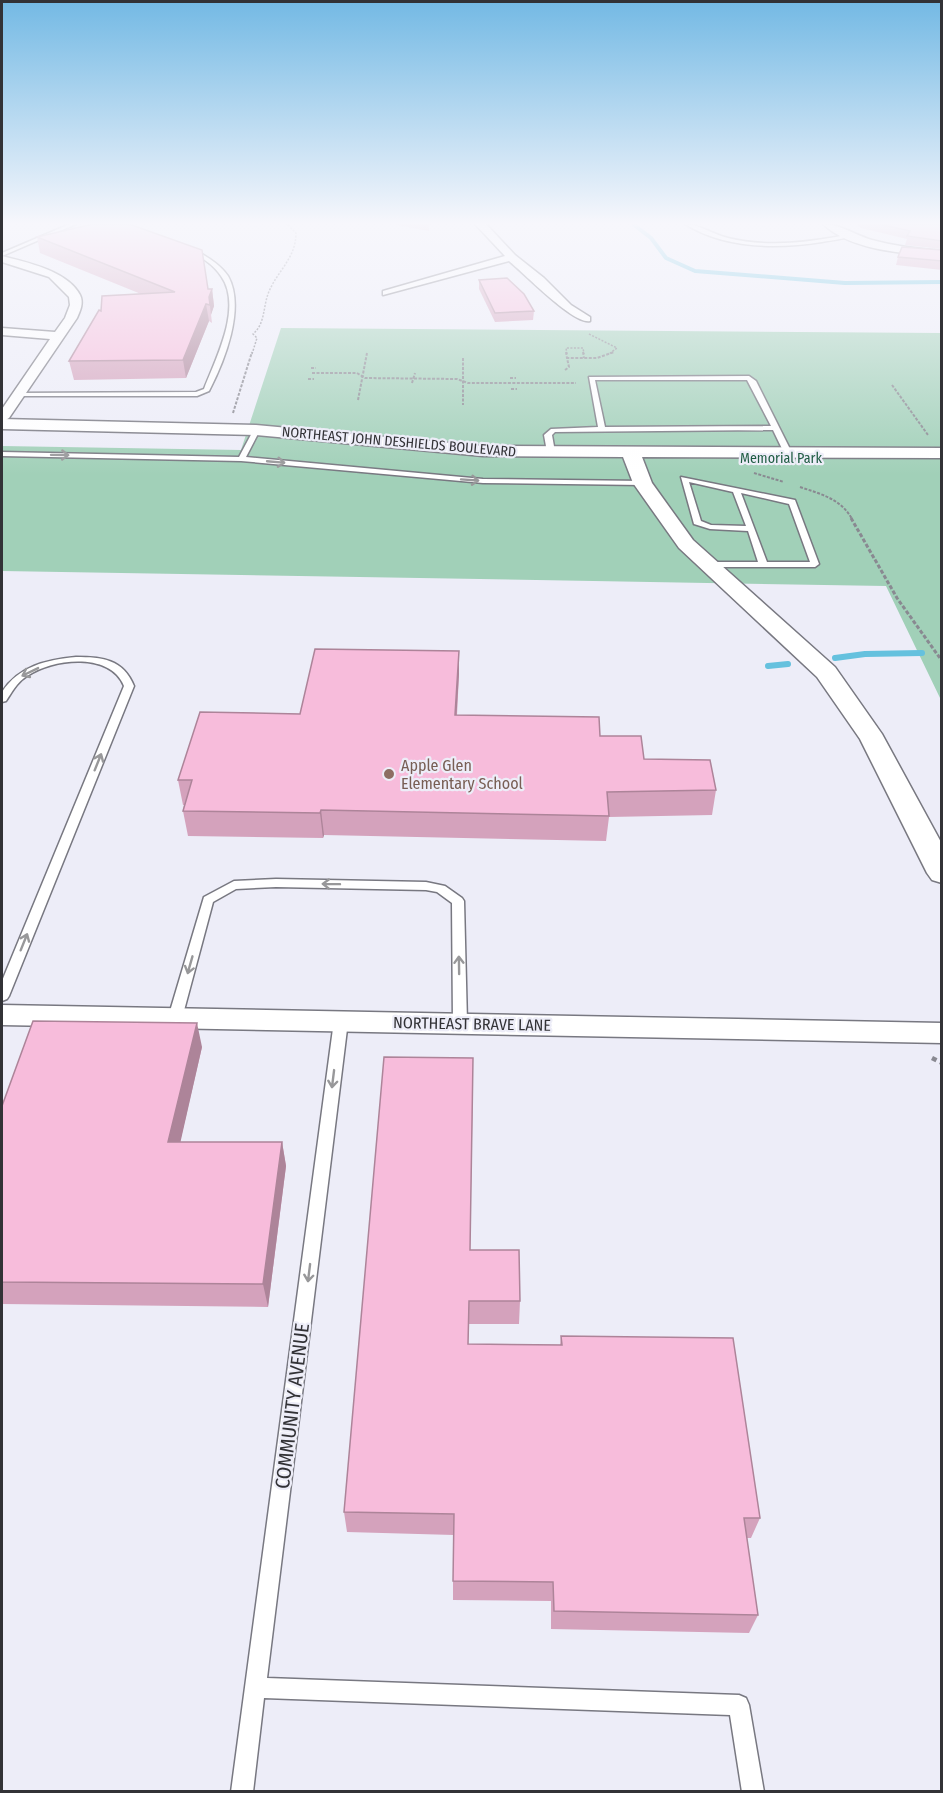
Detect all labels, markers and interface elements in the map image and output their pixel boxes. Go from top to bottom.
street label: NORTHEAST JOHN DESHIELDS BOULEVARD [281,423,517,461]
one-way arrow [49,450,69,461]
park label: Memorial Park [740,450,822,467]
one-way arrow [265,456,285,467]
one-way arrow [459,475,479,486]
one-way arrow [21,667,39,679]
one-way arrow [93,753,104,772]
place label: Apple Glen Elementary School [401,756,523,793]
marker: Apple Glen Elementary School [382,767,396,781]
one-way arrow [321,878,341,890]
one-way arrow [19,933,30,952]
one-way arrow [183,955,195,974]
one-way arrow [453,955,465,975]
street label: NORTHEAST BRAVE LANE [393,1013,551,1035]
one-way arrow [328,1069,339,1089]
one-way arrow [303,1262,314,1282]
street label: COMMUNITY AVENUE [270,1322,314,1490]

